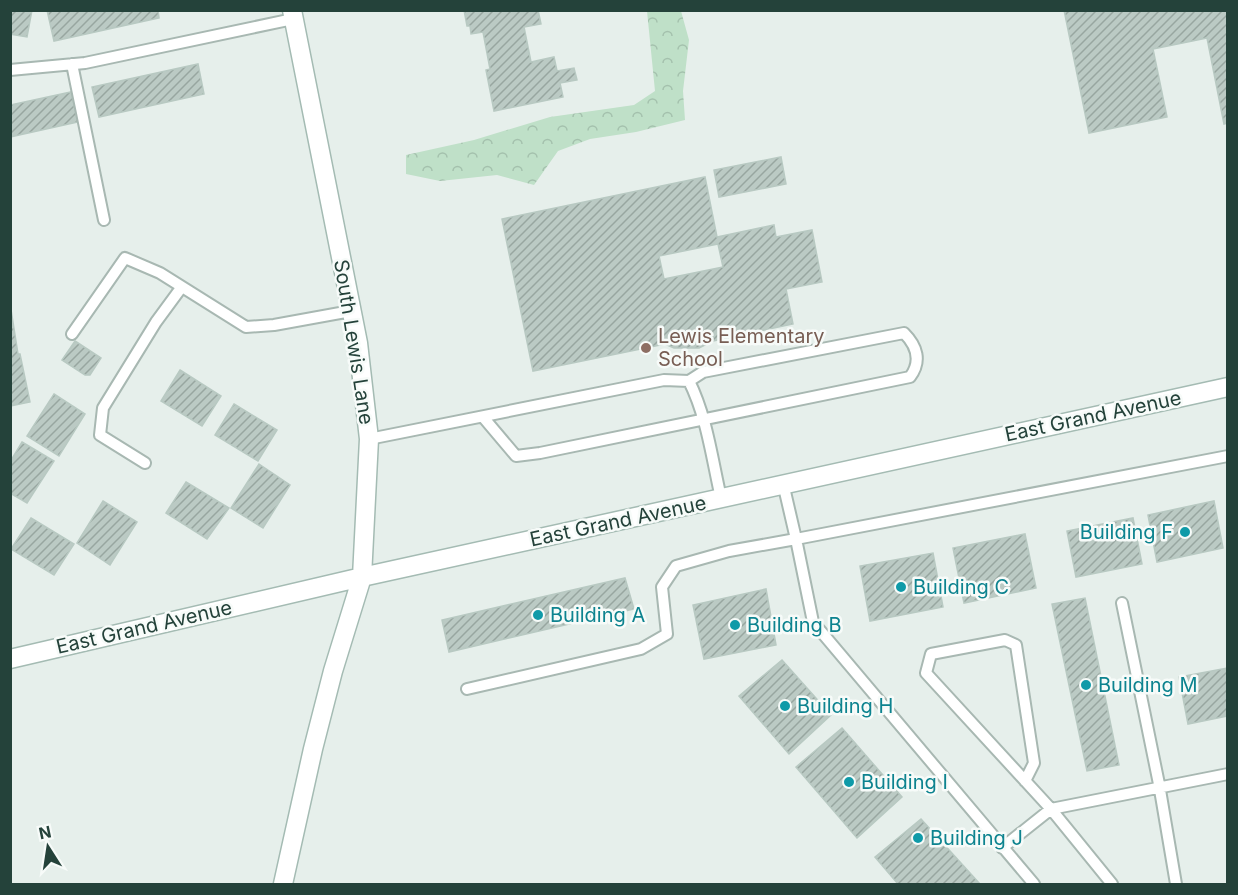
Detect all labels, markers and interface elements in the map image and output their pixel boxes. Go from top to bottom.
street label: South Lewis Lane [329,258,379,426]
place label: Lewis Elementary School [658,324,824,371]
marker: Lewis Elementary School [639,341,653,355]
street label: East Grand Avenue [1003,386,1183,446]
street label: East Grand Avenue [528,491,708,551]
place label: Building F [1080,520,1173,544]
marker: Building F [1178,525,1192,539]
place label: Building C [913,575,1009,599]
marker: Building C [894,580,908,594]
street label: East Grand Avenue [54,595,234,659]
place label: Building A [550,603,645,627]
marker: Building A [531,608,545,622]
place label: Building B [747,613,841,637]
marker: Building B [728,618,742,632]
place label: Building M [1098,673,1197,697]
marker: Building M [1079,678,1093,692]
place label: Building H [797,694,893,718]
marker: Building H [778,699,792,713]
place label: Building I [861,770,948,794]
marker: Building I [842,775,856,789]
north arrow [18,817,78,877]
text: N [37,821,53,843]
place label: Building J [930,826,1023,850]
marker: Building J [911,831,925,845]

